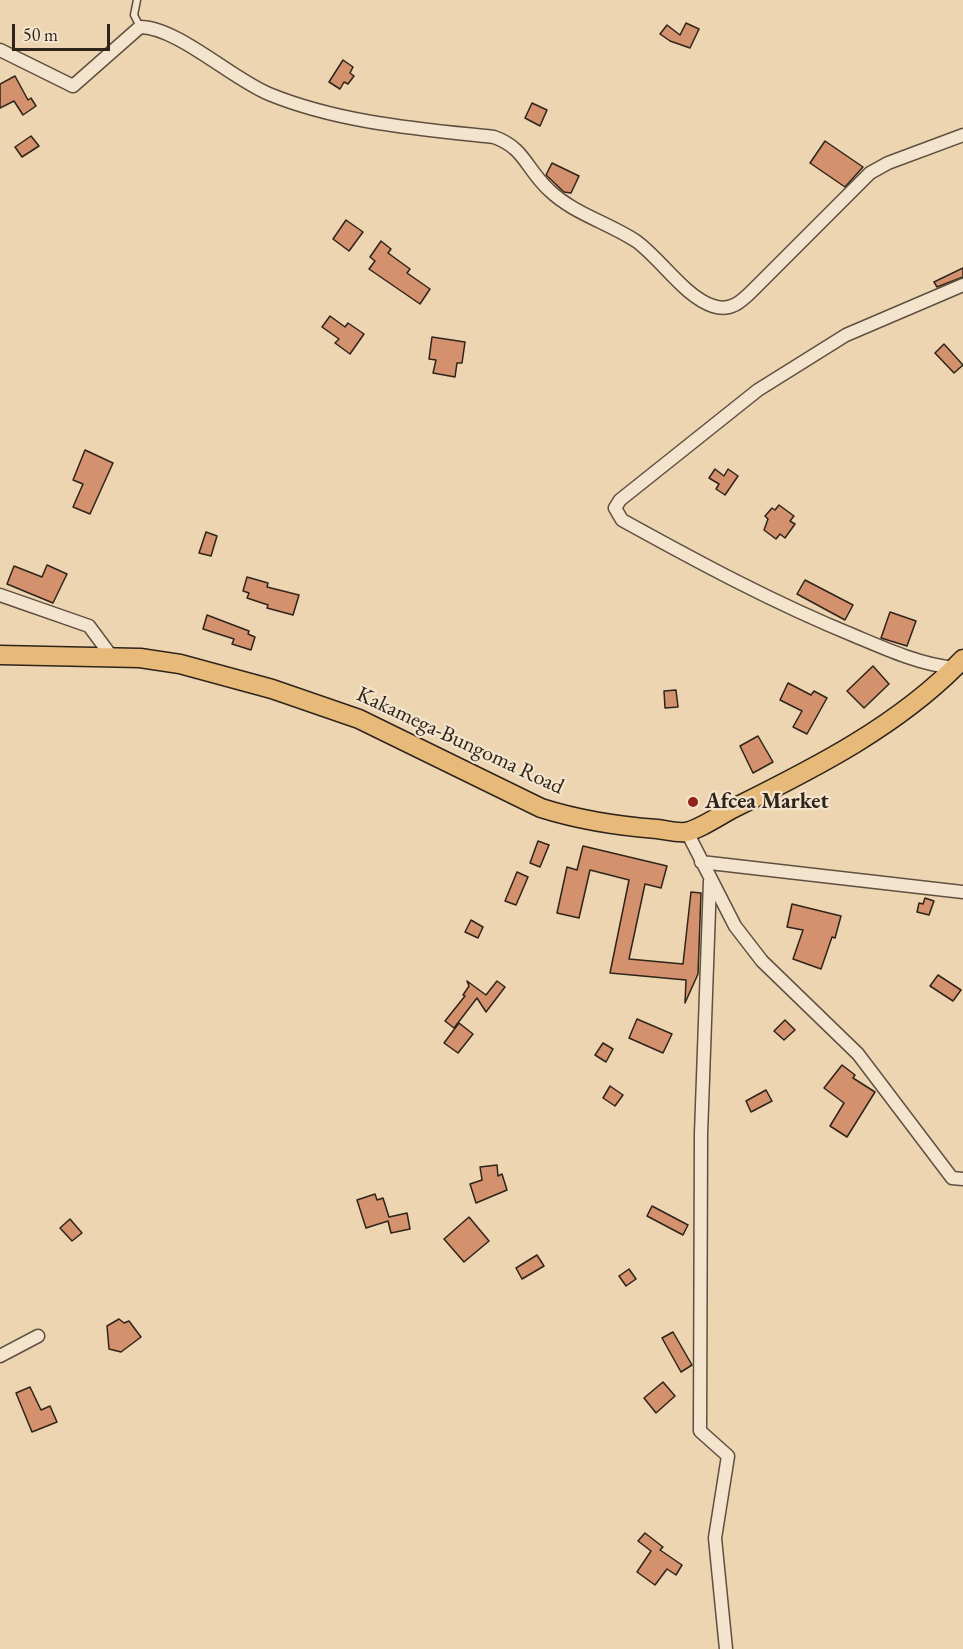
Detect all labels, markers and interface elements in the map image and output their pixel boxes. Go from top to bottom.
scale bar [15,12,112,50]
text: 50 m [23,23,58,46]
street label: Kakamega-Bungoma Road [352,681,568,801]
place label: Afcea Market [705,789,829,815]
marker: Afcea Market [686,795,700,809]

